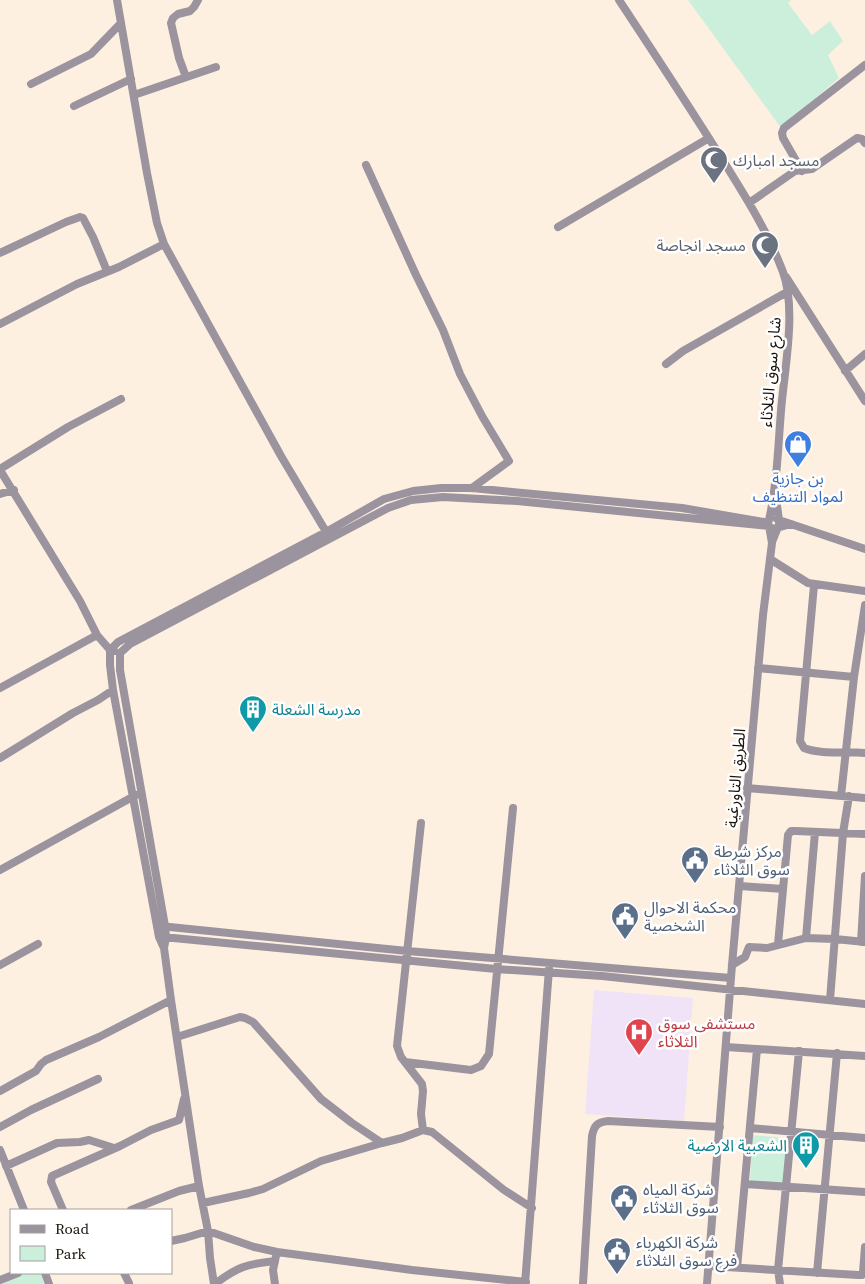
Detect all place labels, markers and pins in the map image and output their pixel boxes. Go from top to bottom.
mosque icon: مسجد امبارك [699,145,729,184]
place label: مسجد امبارك [733,149,819,171]
mosque icon: مسجد انجاصة [750,230,780,269]
place label: مسجد انجاصة [656,234,746,256]
shop icon: بن جازية لمواد التنظيف [783,429,813,468]
place label: بن جازية لمواد التنظيف [753,467,843,507]
building icon: مدرسة الشعلة [238,694,268,733]
place label: مدرسة الشعلة [272,698,361,720]
place label: مركز شرطة سوق الثلاثاء [714,840,790,880]
public building icon: مركز شرطة سوق الثلاثاء [680,845,710,884]
place label: محكمة الاحوال الشخصية [644,896,737,936]
public building icon: محكمة الاحوال الشخصية [610,901,640,940]
place label: مستشفى سوق الثلاثاء [658,1012,755,1052]
hospital icon: مستشفى سوق الثلاثاء [624,1017,654,1056]
building icon: الشعبية الارضية [791,1130,821,1169]
place label: الشعبية الارضية [687,1134,787,1156]
place label: شركة المياه سوق الثلاثاء [643,1178,719,1218]
public building icon: شركة المياه سوق الثلاثاء [609,1183,639,1222]
place label: شركة الكهرباء فرع سوق الثلاثاء [636,1231,737,1273]
public building icon: شركة الكهرباء فرع سوق الثلاثاء [602,1236,632,1275]

